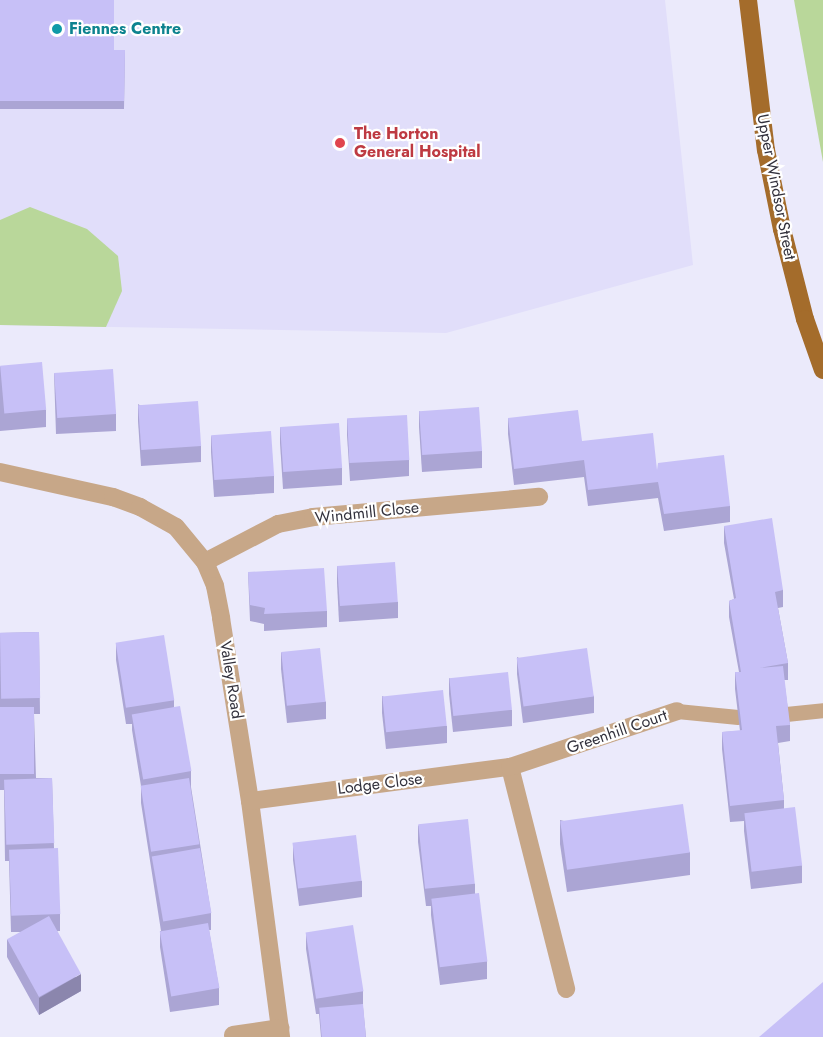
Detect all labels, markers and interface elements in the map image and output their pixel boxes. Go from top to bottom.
place label: Fiennes Centre [69,19,181,39]
marker: Fiennes Centre [50,22,64,36]
street label: Upper Windsor Street [752,113,800,261]
place label: The Horton General Hospital [354,124,481,162]
marker: The Horton General Hospital [331,134,349,152]
street label: Windmill Close [314,498,420,528]
street label: Valley Road [215,640,247,720]
street label: Greenhill Court [564,706,670,758]
street label: Lodge Close [337,769,423,799]

